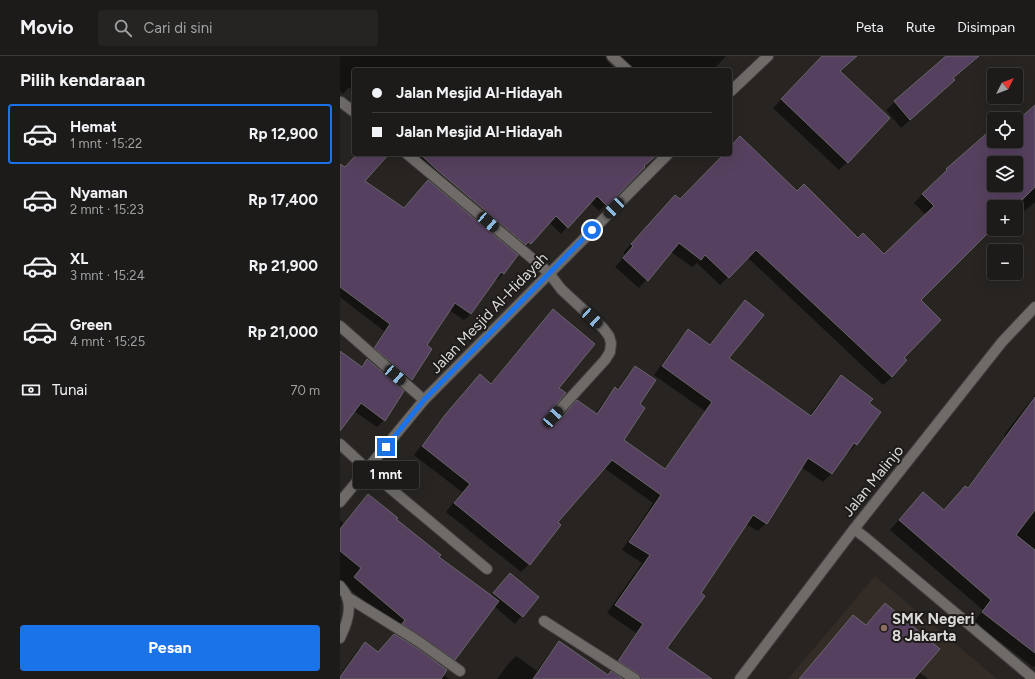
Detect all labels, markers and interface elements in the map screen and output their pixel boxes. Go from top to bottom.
search box [98,10,378,46]
text: Movio [20,16,74,39]
icon: search [112,17,134,39]
text: Cari di sini [144,19,213,37]
text: Peta [856,19,884,36]
text: Rute [906,19,935,36]
text: Disimpan [957,19,1015,36]
north arrow [987,68,1023,104]
map controls [987,68,1023,280]
text: Pilih kendaraan [20,69,145,91]
text: Jalan Mesjid Al-Hidayah [396,84,562,102]
button: locate [987,112,1023,148]
icon: car [22,116,58,152]
text: Hemat [70,118,117,136]
text: Jalan Mesjid Al-Hidayah [396,123,562,141]
text: Rp 12,900 [249,125,318,143]
text: 1 mnt · 15:22 [70,136,142,151]
button: layers [987,156,1023,192]
icon: car [22,182,58,218]
text: Nyaman [70,184,128,202]
text: Rp 17,400 [248,191,318,209]
car [601,195,627,221]
button: + [987,200,1023,236]
text: 2 mnt · 15:23 [70,202,144,217]
car [475,210,501,234]
route start [583,221,601,239]
button: − [987,244,1023,280]
icon: car [22,248,58,284]
street label: Jalan Mesjid Al-Hidayah [427,249,551,377]
text: XL [70,250,88,268]
text: Rp 21,900 [249,257,318,275]
text: 3 mnt · 15:24 [70,268,145,283]
car [579,305,605,331]
icon: car [22,314,58,350]
text: Green [70,316,112,334]
text: Rp 21,000 [248,323,318,341]
text: 4 mnt · 15:25 [70,334,145,349]
car [382,363,408,387]
icon: cash [20,379,42,401]
text: Tunai [52,381,87,399]
text: 70 m [290,383,320,398]
car [541,404,565,430]
route end [377,438,395,456]
street label: Jalan Malinjo [839,441,907,520]
callout: 1 mnt [353,461,419,489]
text: 1 mnt [370,467,402,482]
place label: SMK Negeri 8 Jakarta [892,610,974,645]
marker: SMK Negeri 8 Jakarta [879,623,889,633]
button: Pesan [20,625,320,671]

